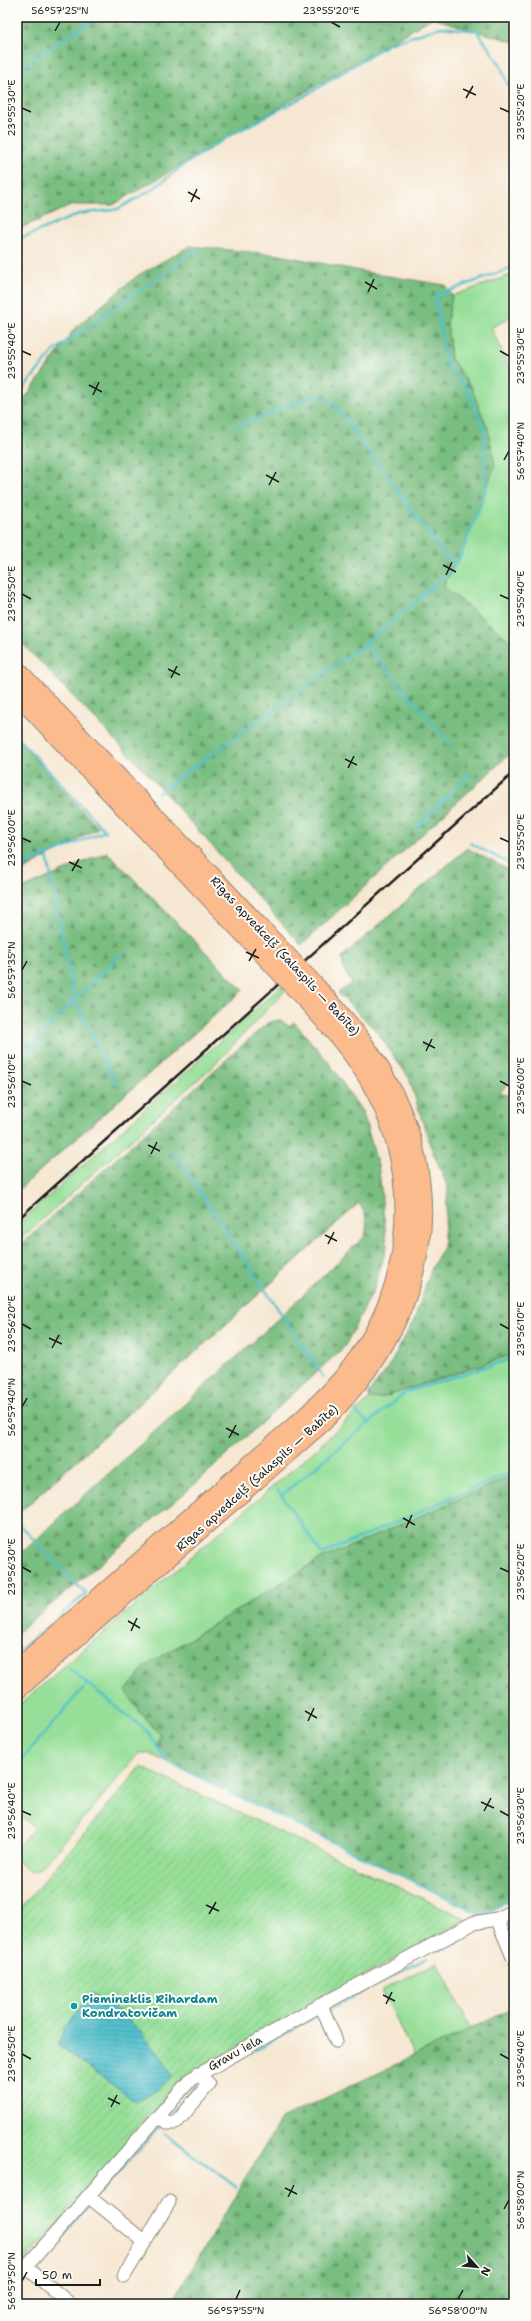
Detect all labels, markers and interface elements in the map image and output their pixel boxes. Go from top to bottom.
text: 56°57'25"N [31,4,89,17]
text: 23°55'20"E [303,4,359,17]
text: 23°55'30"E [5,80,18,136]
text: 23°55'20"E [514,84,527,140]
text: 23°55'40"E [5,323,18,379]
text: 23°55'30"E [514,328,527,384]
text: 56°57'40"N [514,422,527,480]
text: 23°55'50"E [5,566,18,622]
text: 23°55'40"E [514,571,527,627]
text: 23°56'00"E [5,809,18,867]
text: 23°55'50"E [514,814,527,870]
street label: Rīgas apvedceļš (Salaspils — Babīte) [207,873,363,1039]
text: 56°57'35"N [5,941,18,999]
text: 23°56'10"E [5,1054,18,1108]
text: 23°56'00"E [514,1057,527,1115]
text: 23°56'20"E [5,1295,18,1353]
text: 23°56'10"E [514,1302,527,1356]
text: 56°57'40"N [5,1378,18,1436]
street label: Rīgas apvedceļš (Salaspils — Babīte) [173,1401,341,1555]
text: 23°56'30"E [5,1538,18,1596]
text: 23°56'20"E [514,1543,527,1601]
text: 23°56'40"E [5,1782,18,1840]
text: 23°56'30"E [514,1787,527,1845]
place label: Piemineklis Rihardam Kondratovičam [82,1991,218,2021]
marker: Piemineklis Rihardam Kondratovičam [69,2001,79,2011]
text: 23°56'50"E [5,2026,18,2082]
text: 23°56'40"E [514,2030,527,2088]
street label: Gravu iela [205,2031,265,2074]
text: 56°58'00"N [514,2171,527,2229]
north arrow [457,2247,497,2287]
text: 56°57'50"N [5,2252,18,2310]
scale bar [36,2261,100,2287]
text: N [477,2264,494,2279]
text: 50 m [42,2267,72,2283]
text: 56°57'55"N [208,2304,264,2317]
text: 56°58'00"N [429,2304,487,2317]

